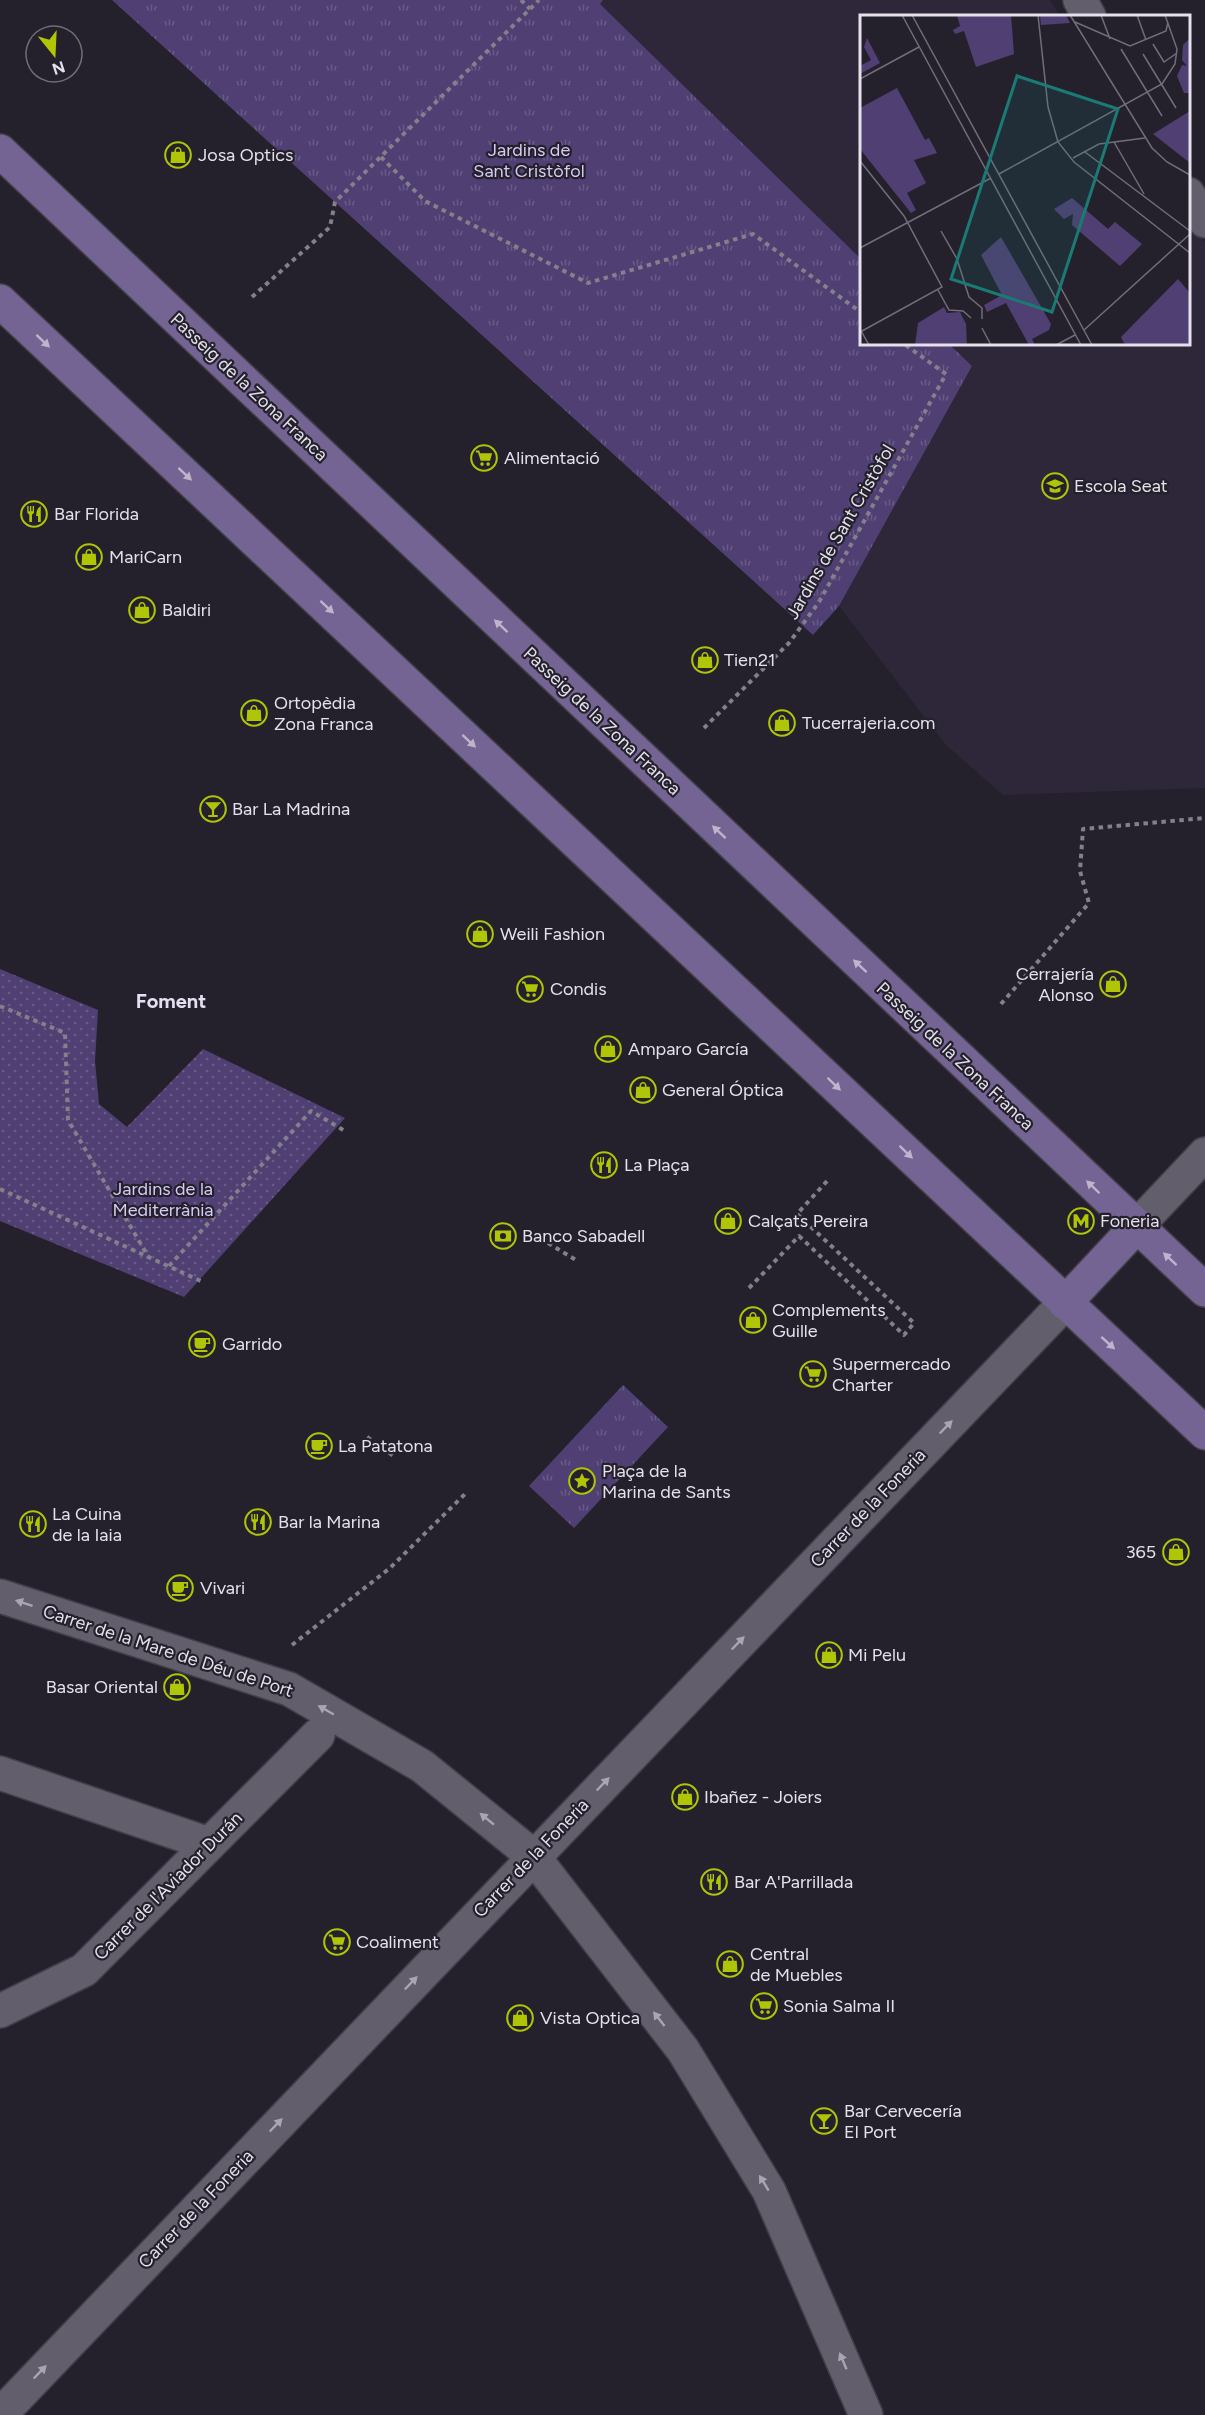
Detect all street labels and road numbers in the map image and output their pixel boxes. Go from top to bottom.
street label: Passeig de la Zona Franca [166,308,332,466]
street label: Jardins de Sant Cristòfol [781,441,899,623]
street label: Passeig de la Zona Franca [519,642,685,800]
street label: Passeig de la Zona Franca [872,977,1038,1135]
street label: Carrer de la Foneria [806,1444,930,1572]
street label: Carrer de la Mare de Déu de Port [40,1600,296,1702]
street label: Carrer de la Foneria [469,1794,593,1922]
street label: Carrer de l'Aviador Durán [89,1807,247,1965]
street label: Carrer de la Foneria [134,2145,258,2273]

